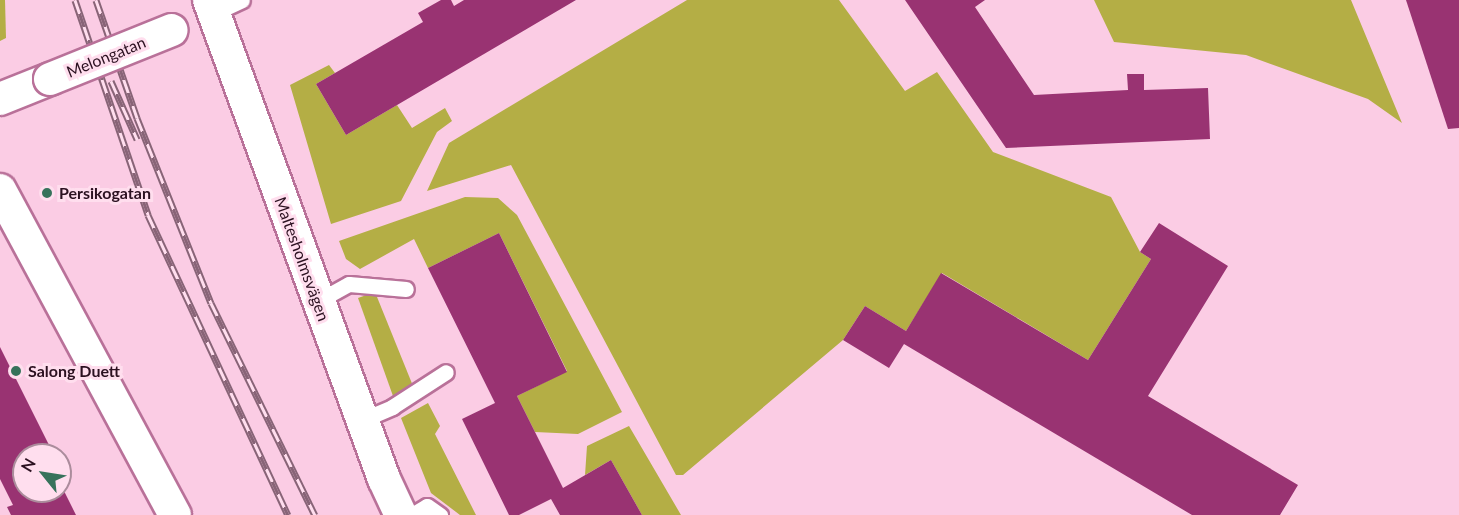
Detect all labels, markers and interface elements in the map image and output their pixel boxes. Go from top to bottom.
street label: Melongatan [64,32,148,82]
place label: Persikogatan [59,183,151,203]
marker: Persikogatan [40,186,54,200]
street label: Maltesholmsvägen [271,194,333,324]
place label: Salong Duett [28,361,120,381]
marker: Salong Duett [9,364,23,378]
north arrow [12,443,72,503]
text: N [16,455,39,475]

